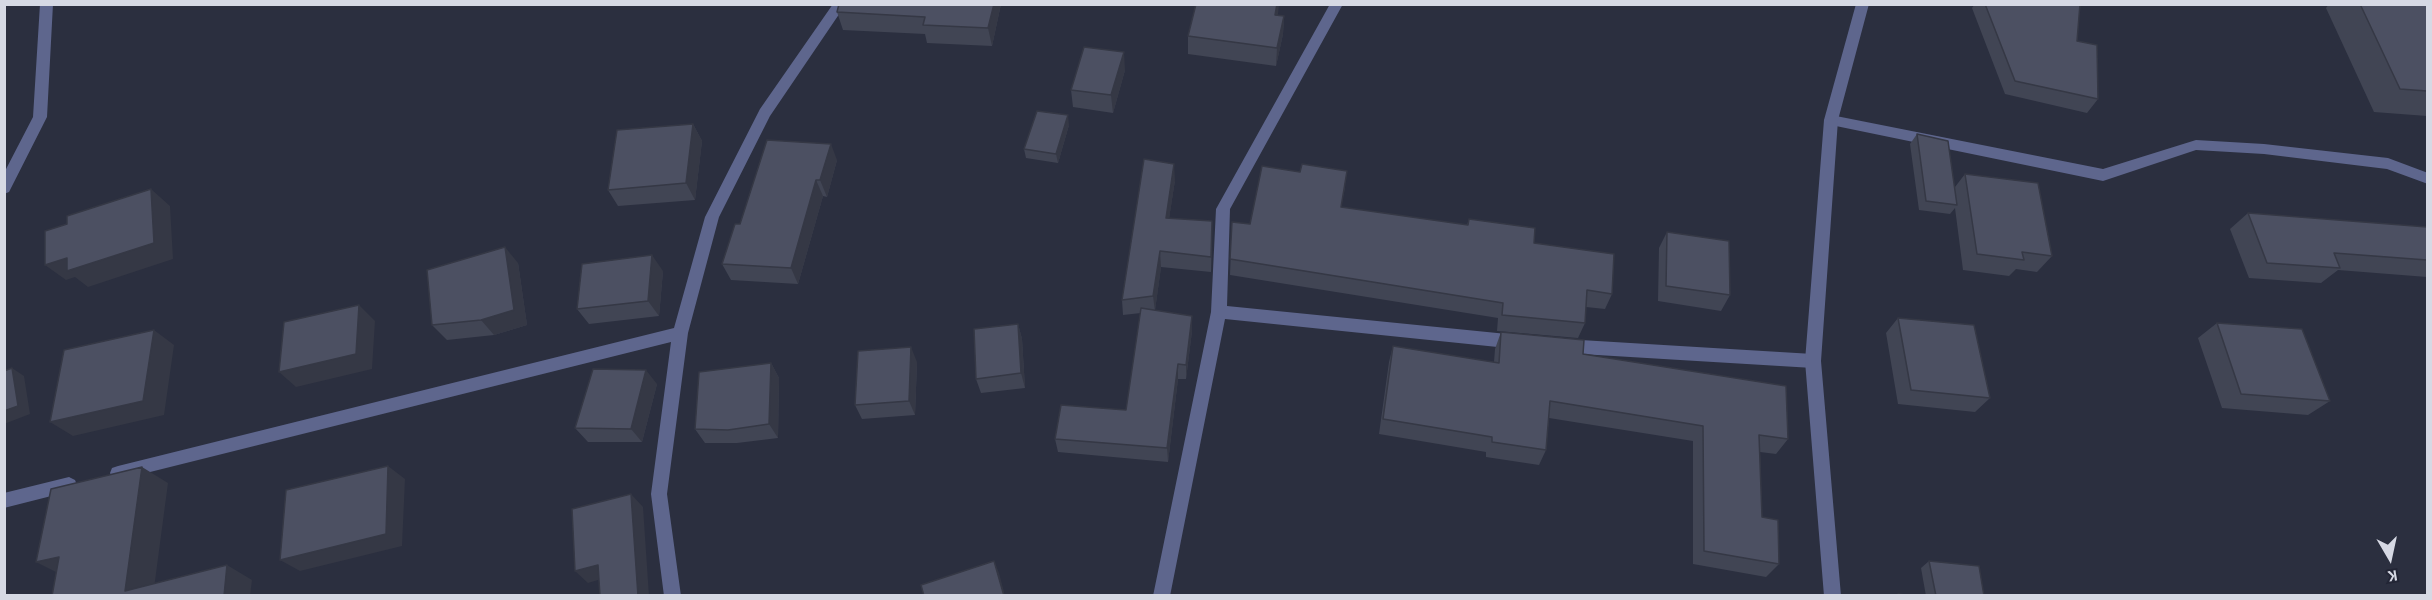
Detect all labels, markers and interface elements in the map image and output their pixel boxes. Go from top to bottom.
north arrow [2360,528,2420,588]
text: K [2387,567,2399,584]

